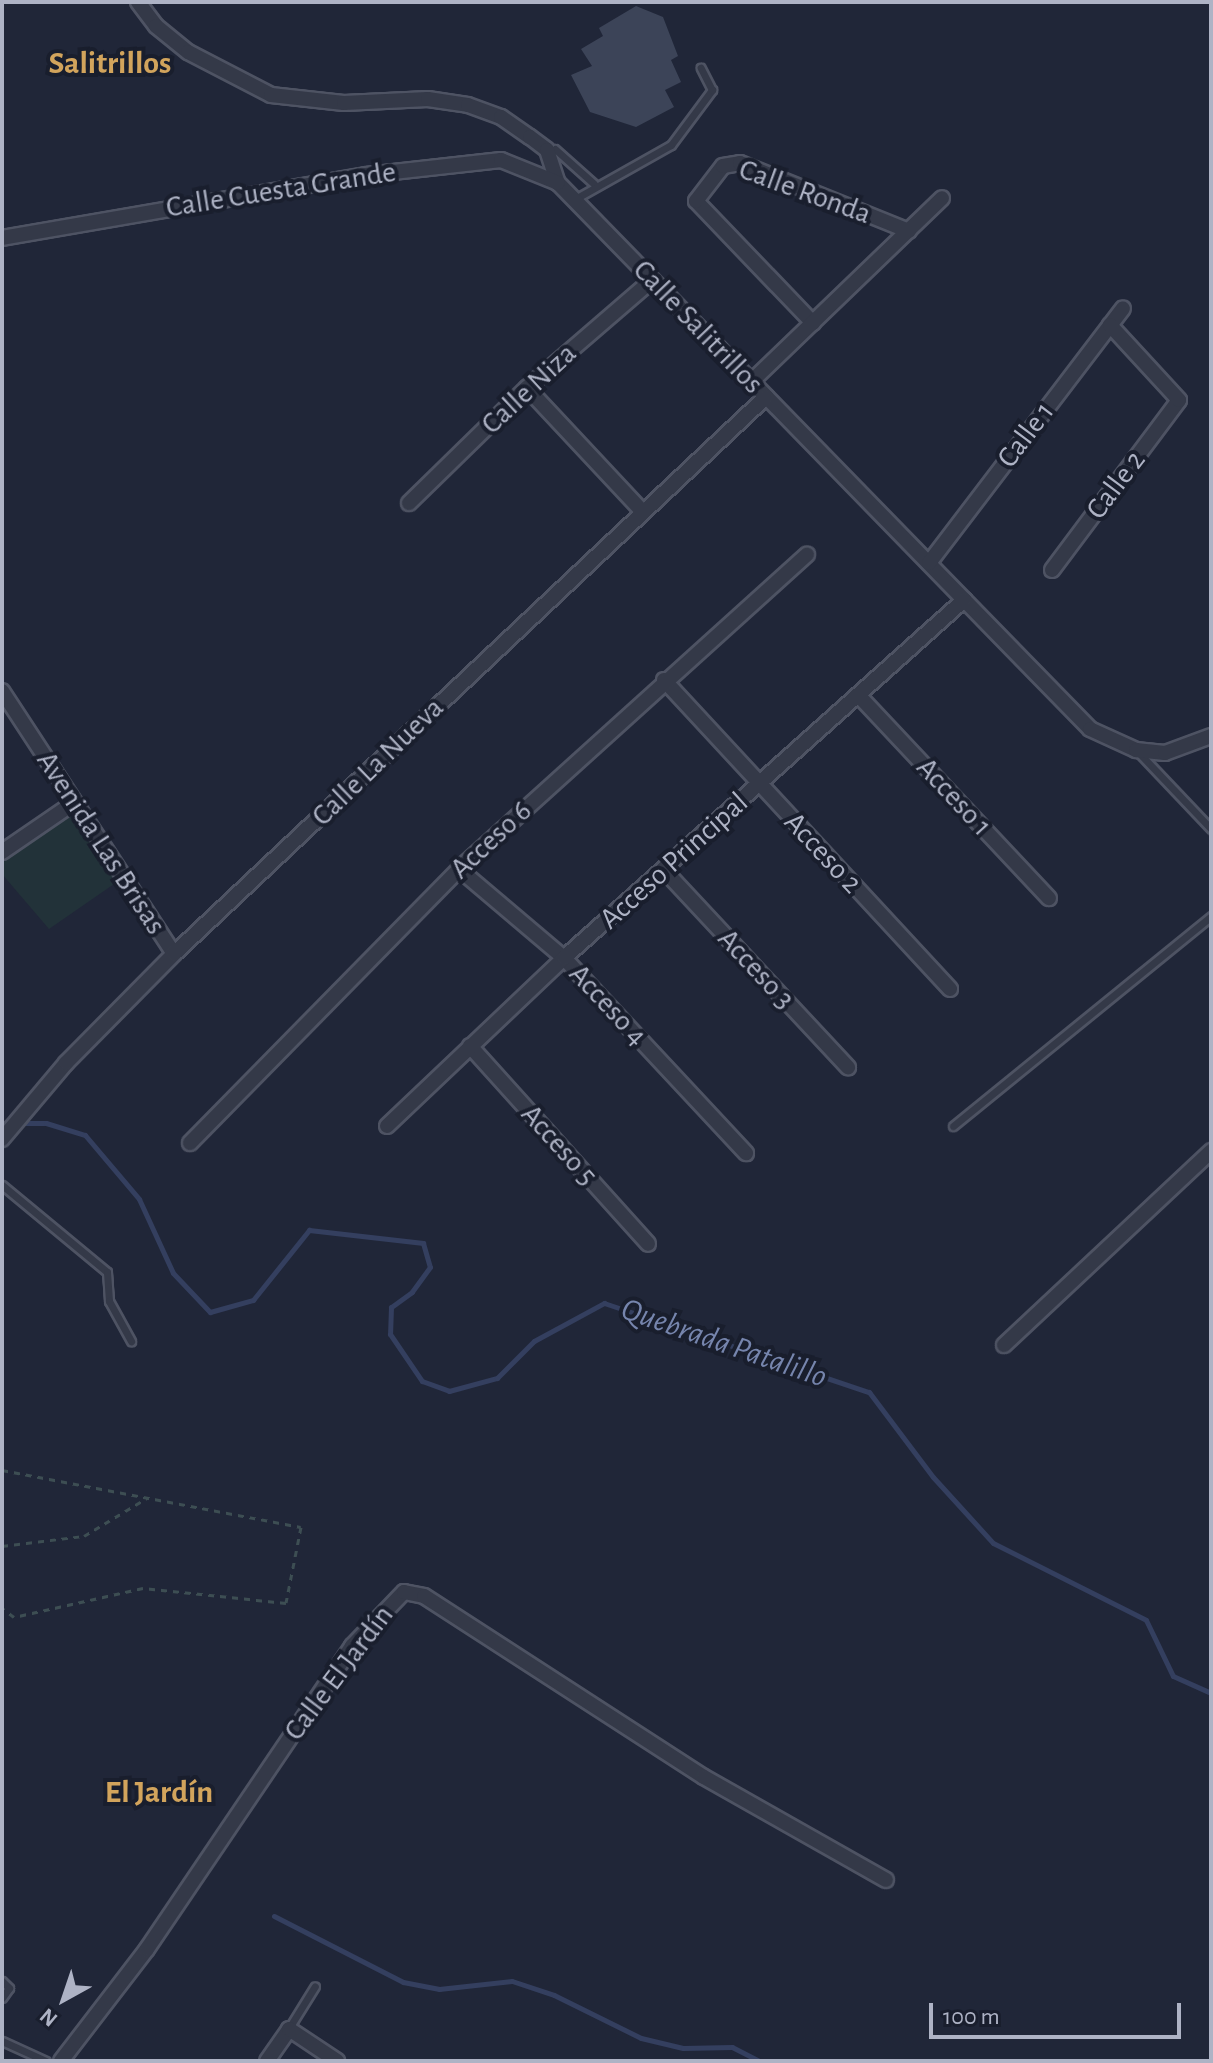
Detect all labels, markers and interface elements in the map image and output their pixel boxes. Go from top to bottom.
district label: Salitrillos [49,44,171,82]
street label: Calle Ronda [734,151,876,233]
street label: Calle Cuesta Grande [164,154,398,226]
street label: Calle Salitrillos [625,253,771,401]
street label: Calle Niza [474,336,584,442]
street label: Calle 1 [990,395,1062,475]
street label: Calle 2 [1079,444,1153,526]
street label: Calle La Nueva [304,690,452,834]
street label: Avenida Las Brisas [28,745,174,941]
street label: Acceso 1 [908,750,1000,844]
street label: Acceso Principal [592,785,756,937]
street label: Acceso 6 [443,793,539,887]
street label: Acceso 2 [776,805,870,901]
street label: Acceso 3 [710,921,802,1017]
street label: Acceso 4 [561,957,655,1053]
street label: Acceso 5 [513,1097,605,1193]
water label: Quebrada Patalillo [616,1290,832,1396]
street label: Calle El Jardín [276,1598,402,1748]
district label: El Jardín [105,1773,213,1811]
north arrow [24,1959,104,2039]
scale bar [933,1987,1185,2037]
text: N [36,2004,62,2031]
text: 100 m [943,2005,1000,2029]

